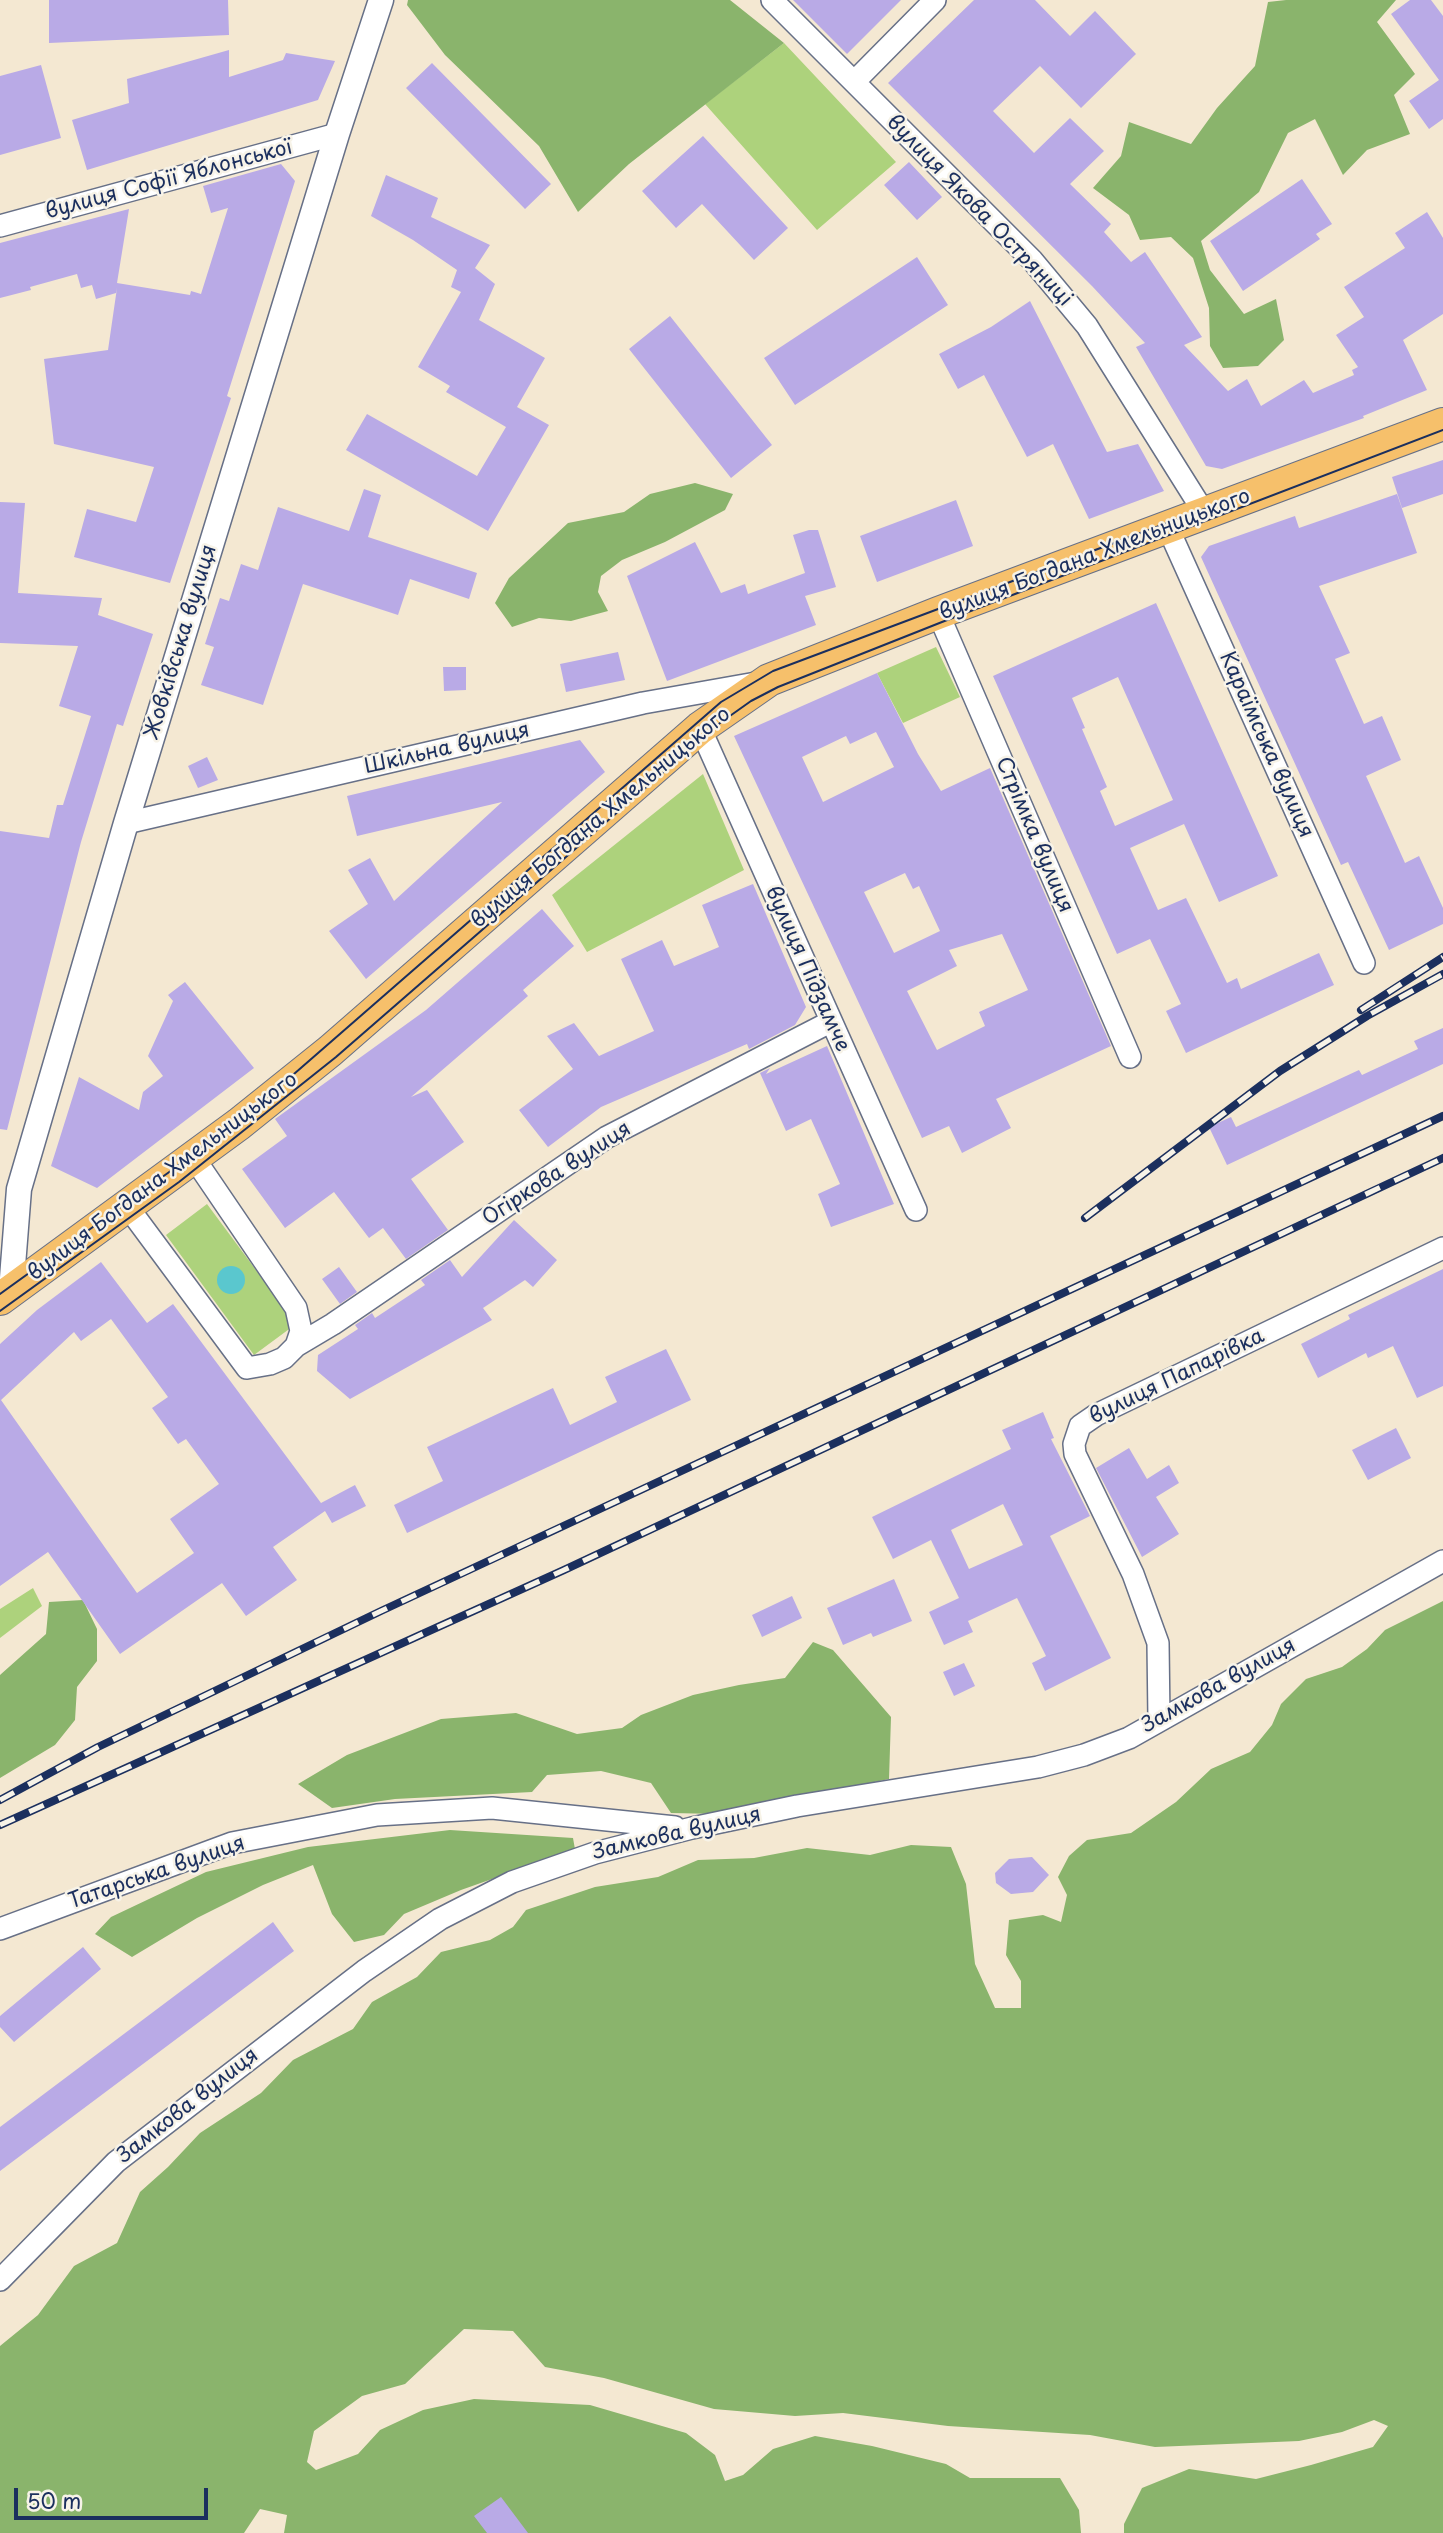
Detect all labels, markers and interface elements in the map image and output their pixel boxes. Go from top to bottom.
street label: вулиця Якова Остряниці [881,110,1077,312]
street label: вулиця Софії Яблонської [43,135,295,225]
street label: вулиця Богдана Хмельницького [936,484,1254,626]
street label: Жовківська вулиця [139,542,223,742]
street label: Караїмська вулиця [1214,648,1318,842]
street label: вулиця Богдана Хмельницького [466,702,736,934]
street label: Шкільна вулиця [362,718,532,780]
street label: Стрімка вулиця [990,753,1078,917]
street label: вулиця Підзамче [759,882,855,1056]
street label: вулиця Богдана Хмельницького [23,1067,303,1287]
street label: Огіркова вулиця [478,1117,636,1231]
street label: вулиця Папарівка [1086,1324,1268,1430]
street label: Замкова вулиця [1138,1633,1300,1739]
street label: Замкова вулиця [590,1802,764,1866]
street label: Татарська вулиця [66,1831,248,1915]
street label: Замкова вулиця [112,2043,264,2169]
scale bar [18,2474,212,2518]
text: 50 m [27,2484,81,2516]

